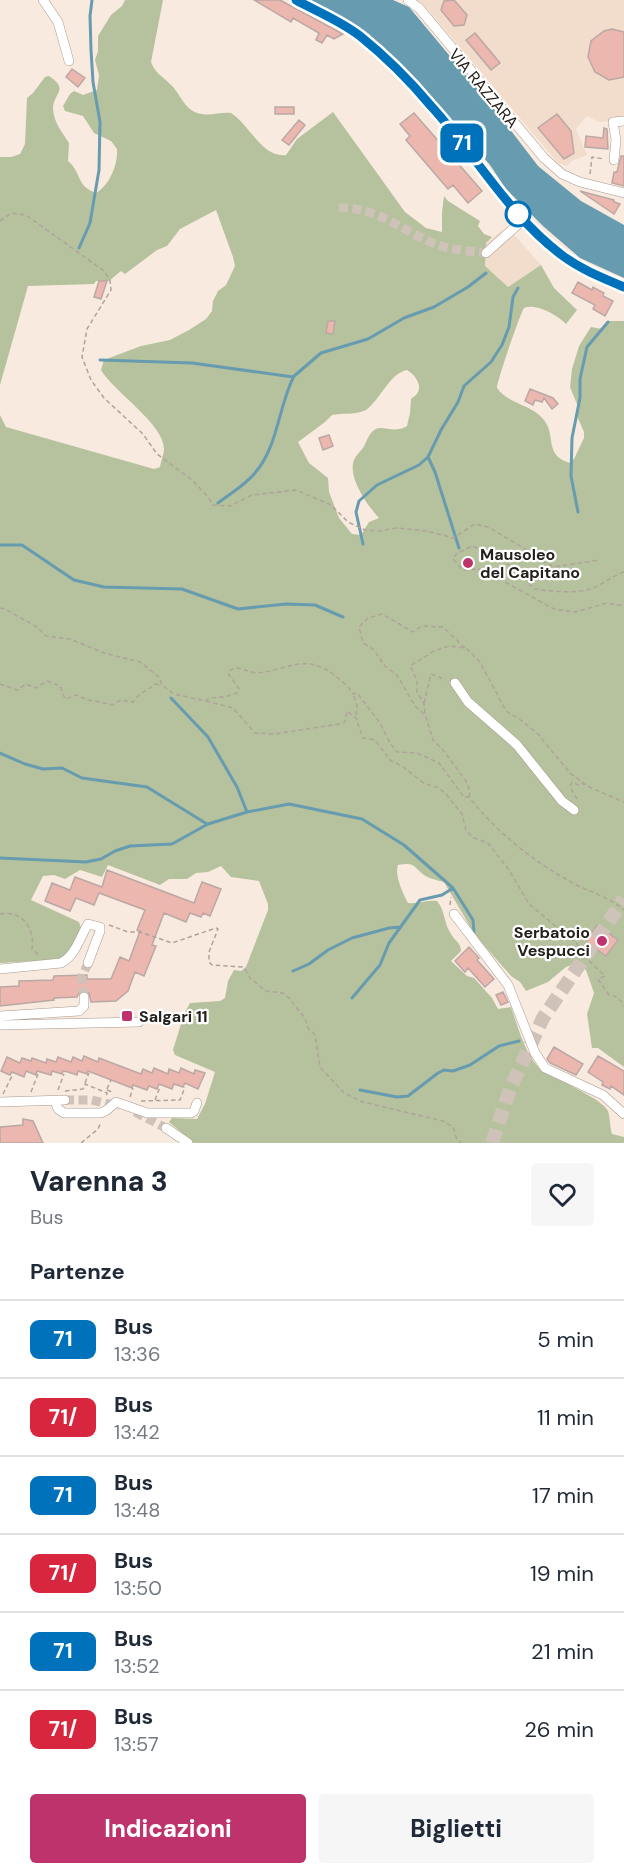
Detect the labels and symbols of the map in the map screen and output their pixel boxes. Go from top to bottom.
street label: VIA RAZZARA [444,44,523,133]
line badge: 71 [435,124,489,162]
unlabelled marker [505,201,531,227]
place label: Mausoleo del Capitano [480,544,580,583]
marker: Mausoleo del Capitano [461,556,475,570]
place label: Serbatoio Vespucci [514,922,590,961]
marker: Serbatoio Vespucci [595,934,609,948]
place label: Salgari 11 [139,1006,208,1027]
marker: Salgari 11 [120,1009,134,1023]

